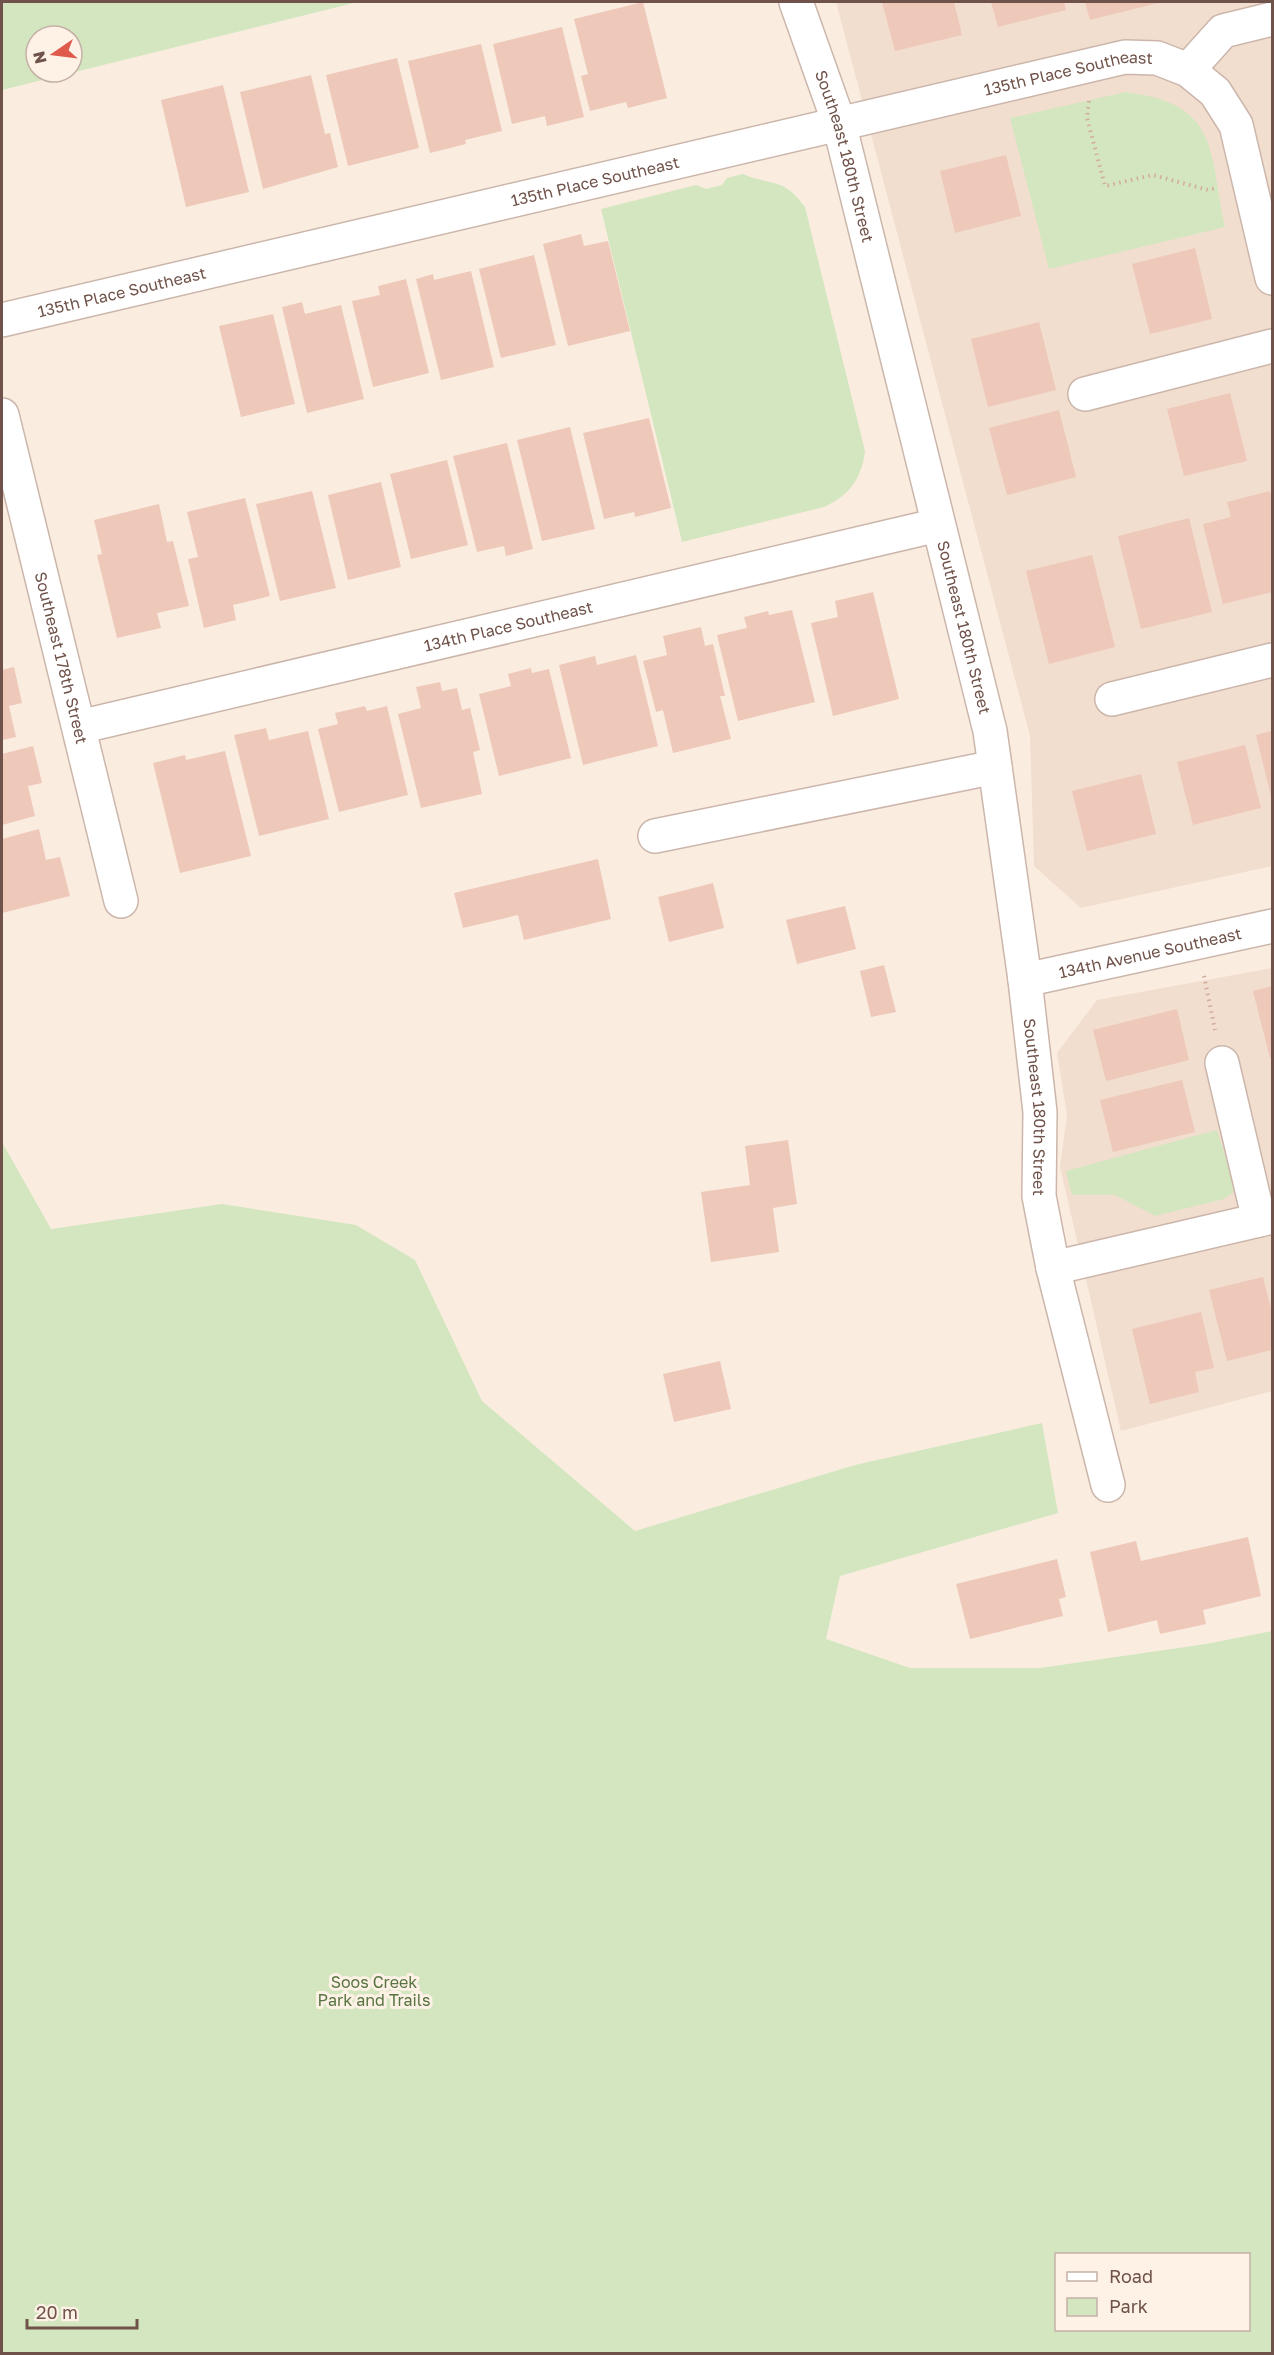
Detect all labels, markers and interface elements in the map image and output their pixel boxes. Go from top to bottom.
north arrow [24,24,84,84]
street label: 135th Place Southeast [982,46,1153,100]
text: N [28,49,51,66]
street label: Southeast 180th Street [811,67,878,244]
street label: 135th Place Southeast [509,152,681,211]
street label: 135th Place Southeast [36,263,208,321]
street label: Southeast 180th Street [933,538,995,716]
street label: Southeast 178th Street [31,570,92,746]
street label: 134th Place Southeast [422,597,595,656]
street label: 134th Avenue Southeast [1057,923,1243,982]
street label: Southeast 180th Street [1019,1017,1050,1196]
park label: Soos Creek Park and Trails [318,1972,430,2010]
legend [1055,2253,1250,2331]
text: Road [1109,2265,1153,2287]
scale bar [27,2292,136,2330]
text: Park [1109,2295,1148,2317]
text: 20 m [36,2301,78,2323]

